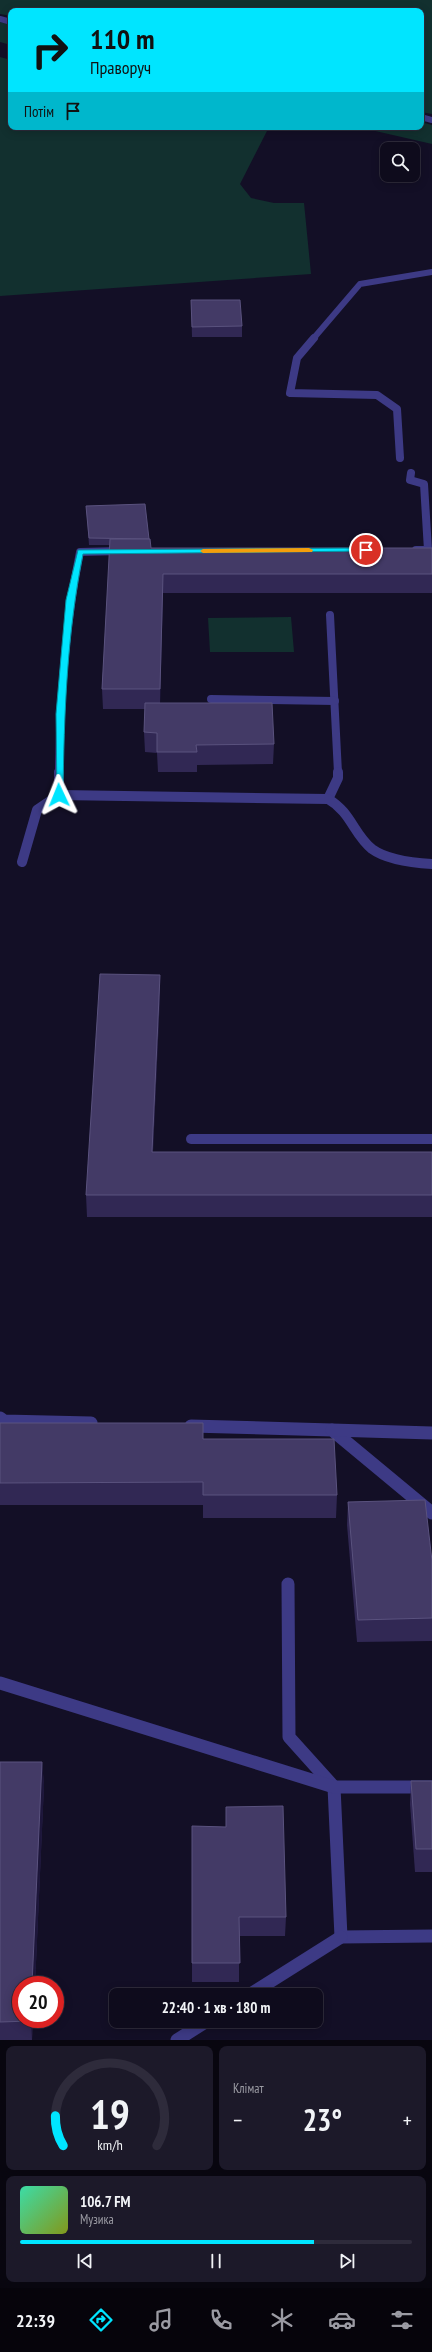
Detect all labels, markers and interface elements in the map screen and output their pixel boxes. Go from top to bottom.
text: 110 m [90,20,154,57]
icon: right [24,24,76,76]
text: Праворуч [90,56,151,79]
icon: arrive [62,100,84,122]
text: Потім [24,102,54,121]
map controls [380,142,420,182]
button: search [380,142,420,182]
pin [349,533,383,567]
icon: arrive [355,539,377,561]
position arrow [38,774,80,816]
speed limit sign: 20 [12,1976,64,2028]
text: 22:40 · 1 хв · 180 m [162,1998,270,2017]
text: Клімат [233,2080,264,2097]
text: 19 [90,2087,129,2140]
text: 23° [303,2100,342,2139]
text: − [233,2106,242,2134]
text: + [403,2106,412,2134]
text: km/h [97,2135,122,2154]
text: 106.7 FM [80,2192,131,2211]
text: Музика [80,2211,114,2228]
icon: previous [74,2250,96,2272]
icon: pause [205,2250,227,2272]
icon: next [336,2250,358,2272]
icon: directions [87,2306,115,2334]
icon: music [147,2306,175,2334]
icon: phone [207,2306,235,2334]
icon: climate [268,2306,296,2334]
icon: car [328,2306,356,2334]
icon: filters [388,2306,416,2334]
text: 22:39 [16,2309,55,2332]

